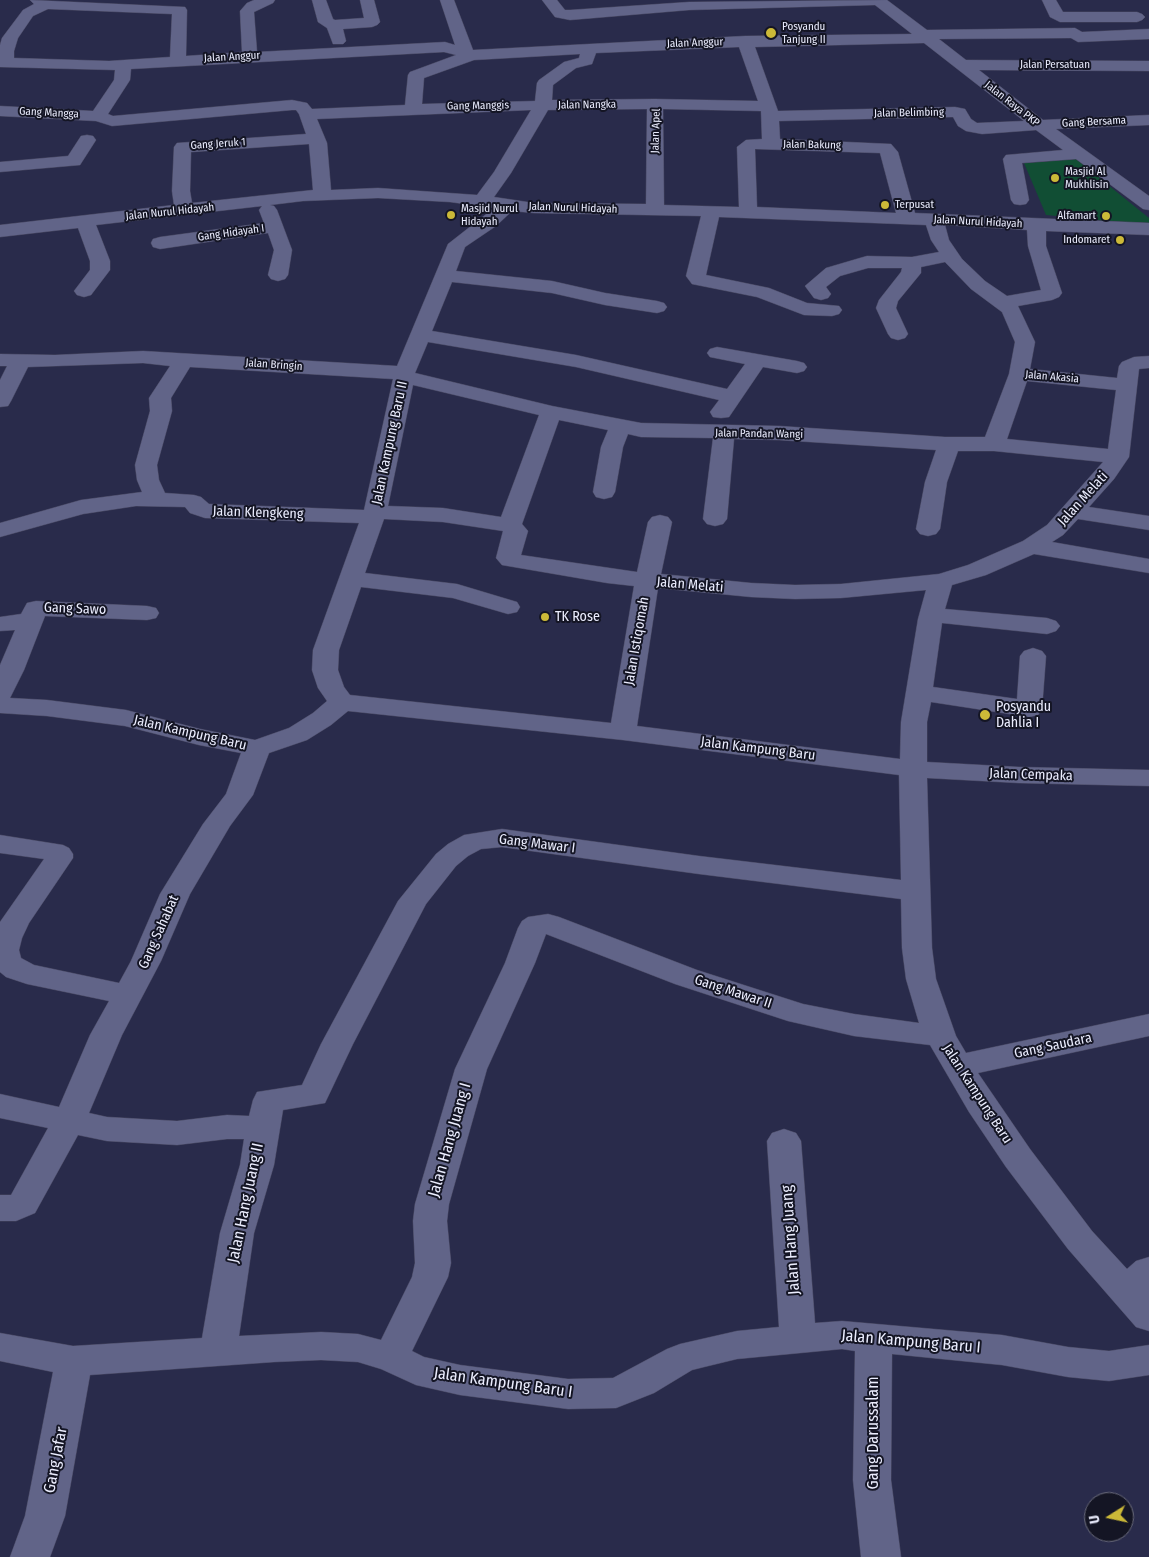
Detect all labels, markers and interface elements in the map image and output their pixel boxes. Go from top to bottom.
place label: Posyandu Tanjung II [782,20,826,46]
marker: Posyandu Tanjung II [764,26,778,40]
street label: Jalan Anggur [667,35,723,51]
street label: Jalan Anggur [204,49,260,65]
street label: Jalan Persatuan [1020,58,1090,72]
street label: Jalan Raya PKP [982,78,1042,130]
street label: Jalan Nangka [558,98,616,112]
street label: Gang Manggis [447,99,509,113]
street label: Gang Mangga [19,105,79,121]
street label: Jalan Belimbing [874,106,944,120]
street label: Jalan Apel [649,108,663,154]
street label: Gang Bersama [1062,114,1126,130]
street label: Gang Jeruk 1 [190,135,246,153]
street label: Jalan Bakung [783,138,841,152]
place label: Masjid Al Mukhlisin [1065,165,1108,191]
marker: Masjid Al Mukhlisin [1049,172,1061,184]
place label: Terpusat [895,198,934,212]
marker: Terpusat [879,199,891,211]
street label: Jalan Nurul Hidayah [528,200,618,216]
street label: Jalan Nurul Hidayah [125,201,215,223]
place label: Masjid Nurul Hidayah [461,202,518,228]
marker: Masjid Nurul Hidayah [445,209,457,221]
place label: Alfamart [1058,209,1096,223]
marker: Alfamart [1100,210,1112,222]
street label: Jalan Nurul Hidayah [933,213,1023,231]
street label: Gang Hidayah I [197,222,265,244]
place label: Indomaret [1063,233,1110,247]
marker: Indomaret [1114,234,1126,246]
street label: Jalan Bringin [245,356,303,374]
street label: Jalan Akasia [1025,368,1079,386]
street label: Jalan Kampung Baru II [369,380,411,506]
street label: Jalan Pandan Wangi [715,427,803,441]
street label: Jalan Melati [1054,468,1112,530]
street label: Jalan Klengkeng [212,503,304,523]
street label: Jalan Melati [656,574,724,596]
street label: Jalan Istiqomah [621,596,653,686]
street label: Gang Sawo [44,600,106,618]
place label: TK Rose [555,609,600,625]
marker: TK Rose [539,611,551,623]
place label: Posyandu Dahlia I [996,699,1051,732]
marker: Posyandu Dahlia I [978,708,992,722]
street label: Jalan Kampung Baru [132,712,248,754]
street label: Jalan Kampung Baru [700,734,816,764]
street label: Jalan Cempaka [989,765,1073,785]
street label: Gang Mawar I [498,831,576,857]
street label: Gang Sahabat [135,893,183,971]
street label: Gang Mawar II [692,972,774,1012]
street label: Gang Saudara [1013,1030,1093,1062]
street label: Jalan Kampung Baru [939,1041,1015,1147]
street label: Jalan Hang Juang I [425,1081,475,1199]
street label: Jalan Hang Juang II [224,1141,268,1265]
street label: Jalan Hang Juang [778,1184,804,1296]
street label: Jalan Kampung Baru I [841,1326,981,1358]
street label: Jalan Kampung Baru I [432,1364,574,1402]
street label: Gang Darussalam [864,1376,884,1490]
street label: Gang Jafar [40,1425,72,1495]
north arrow [1084,1492,1134,1542]
text: U [1086,1514,1104,1525]

